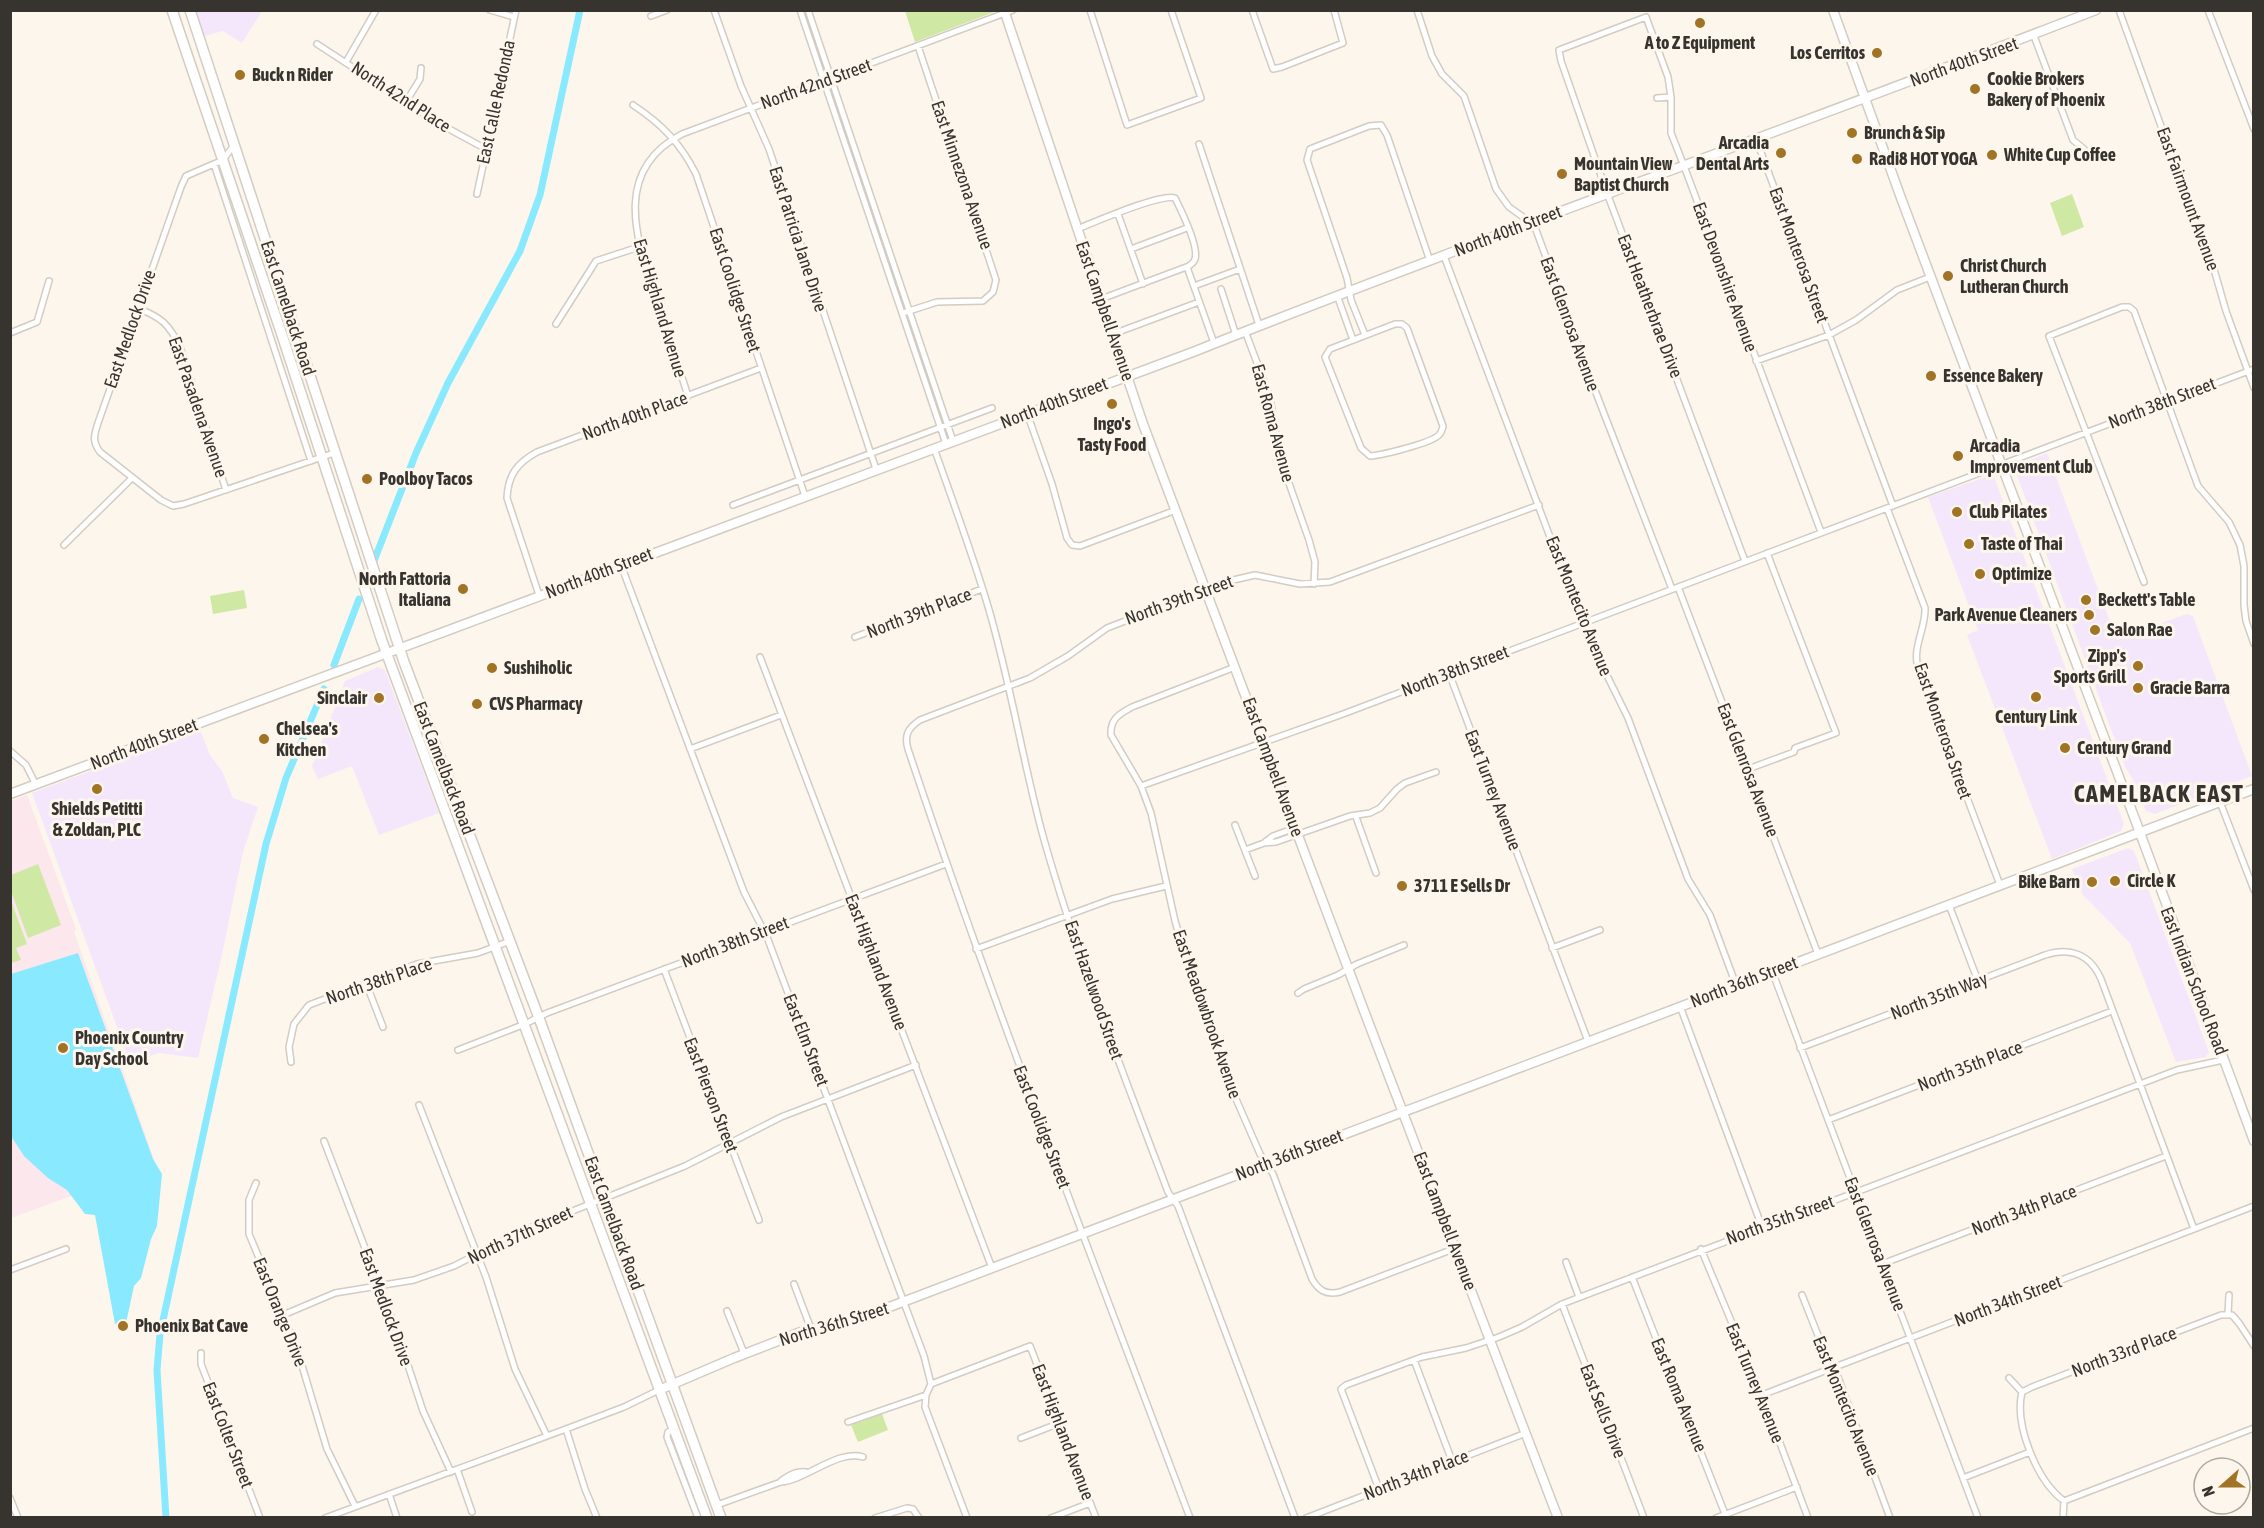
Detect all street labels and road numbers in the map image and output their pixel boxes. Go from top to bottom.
street label: North 40th Street [1907,32,2021,91]
street label: East Calle Redonda [472,38,519,166]
street label: North 42nd Street [757,54,874,113]
street label: North 42nd Place [348,57,455,136]
street label: East Minnezona Avenue [927,98,998,252]
street label: East Fairmount Avenue [2153,124,2224,273]
street label: East Patricia Jane Drive [765,164,832,314]
street label: East Monterosa Street [1765,184,1834,326]
street label: East Devonshire Avenue [1689,199,1762,354]
street label: North 40th Street [1451,200,1565,261]
street label: East Coolidge Street [705,225,766,355]
street label: East Heatherbrae Drive [1613,231,1687,380]
street label: East Highland Avenue [629,236,692,380]
street label: East Camelback Road [257,238,320,378]
street label: East Campbell Avenue [1072,238,1139,384]
street label: East Glenrosa Avenue [1536,254,1605,394]
street label: East Medlock Drive [99,267,160,391]
street label: East Pasadena Avenue [165,334,232,480]
street label: East Roma Avenue [1248,362,1299,484]
street label: North 40th Street [997,372,1111,433]
street label: North 38th Street [2105,372,2219,433]
street label: North 40th Place [579,387,690,444]
street label: East Montecito Avenue [1542,533,1617,679]
street label: North 40th Street [542,542,656,603]
street label: North 39th Street [1122,570,1236,629]
street label: North 39th Place [863,583,974,642]
street label: North 38th Street [1398,640,1512,701]
street label: East Monterosa Street [1910,660,1977,802]
street label: East Campbell Avenue [1239,694,1308,839]
street label: East Camelback Road [409,698,479,837]
street label: East Glenrosa Avenue [1713,700,1784,840]
street label: North 40th Street [87,713,201,774]
street label: East Turney Avenue [1461,727,1526,853]
street label: East Highland Avenue [841,891,912,1033]
street label: East Indian School Road [2157,904,2232,1058]
street label: North 38th Street [678,911,792,972]
street label: East Hazelwood Street [1061,917,1128,1062]
street label: East Meadowbrook Avenue [1169,927,1246,1101]
street label: North 36th Street [1687,951,1801,1012]
street label: North 38th Place [323,953,435,1008]
street label: North 35th Way [1887,967,1990,1024]
street label: East Elm Street [779,991,834,1089]
street label: East Pierson Street [680,1034,743,1155]
street label: North 35th Place [1914,1036,2025,1095]
street label: East Coolidge Street [1009,1062,1076,1191]
street label: North 36th Street [1232,1124,1346,1185]
street label: East Campbell Avenue [1409,1149,1482,1293]
street label: East Camelback Road [581,1153,648,1293]
street label: East Glenrosa Avenue [1840,1174,1911,1314]
street label: North 34th Place [1968,1180,2079,1239]
street label: North 35th Street [1723,1190,1837,1249]
street label: North 37th Street [464,1201,576,1268]
street label: East Medlock Drive [355,1245,417,1369]
street label: East Orange Drive [249,1254,312,1369]
street label: North 34th Street [1951,1270,2065,1331]
street label: North 36th Street [777,1297,891,1350]
street label: East Turney Avenue [1722,1320,1789,1446]
street label: North 33rd Place [2068,1322,2179,1381]
street label: East Montecito Avenue [1809,1333,1884,1479]
street label: East Roma Avenue [1647,1335,1712,1455]
street label: East Highland Avenue [1028,1361,1099,1503]
street label: East Sells Drive [1576,1361,1631,1461]
street label: East Colter Street [199,1379,258,1491]
street label: North 34th Place [1360,1445,1471,1504]

